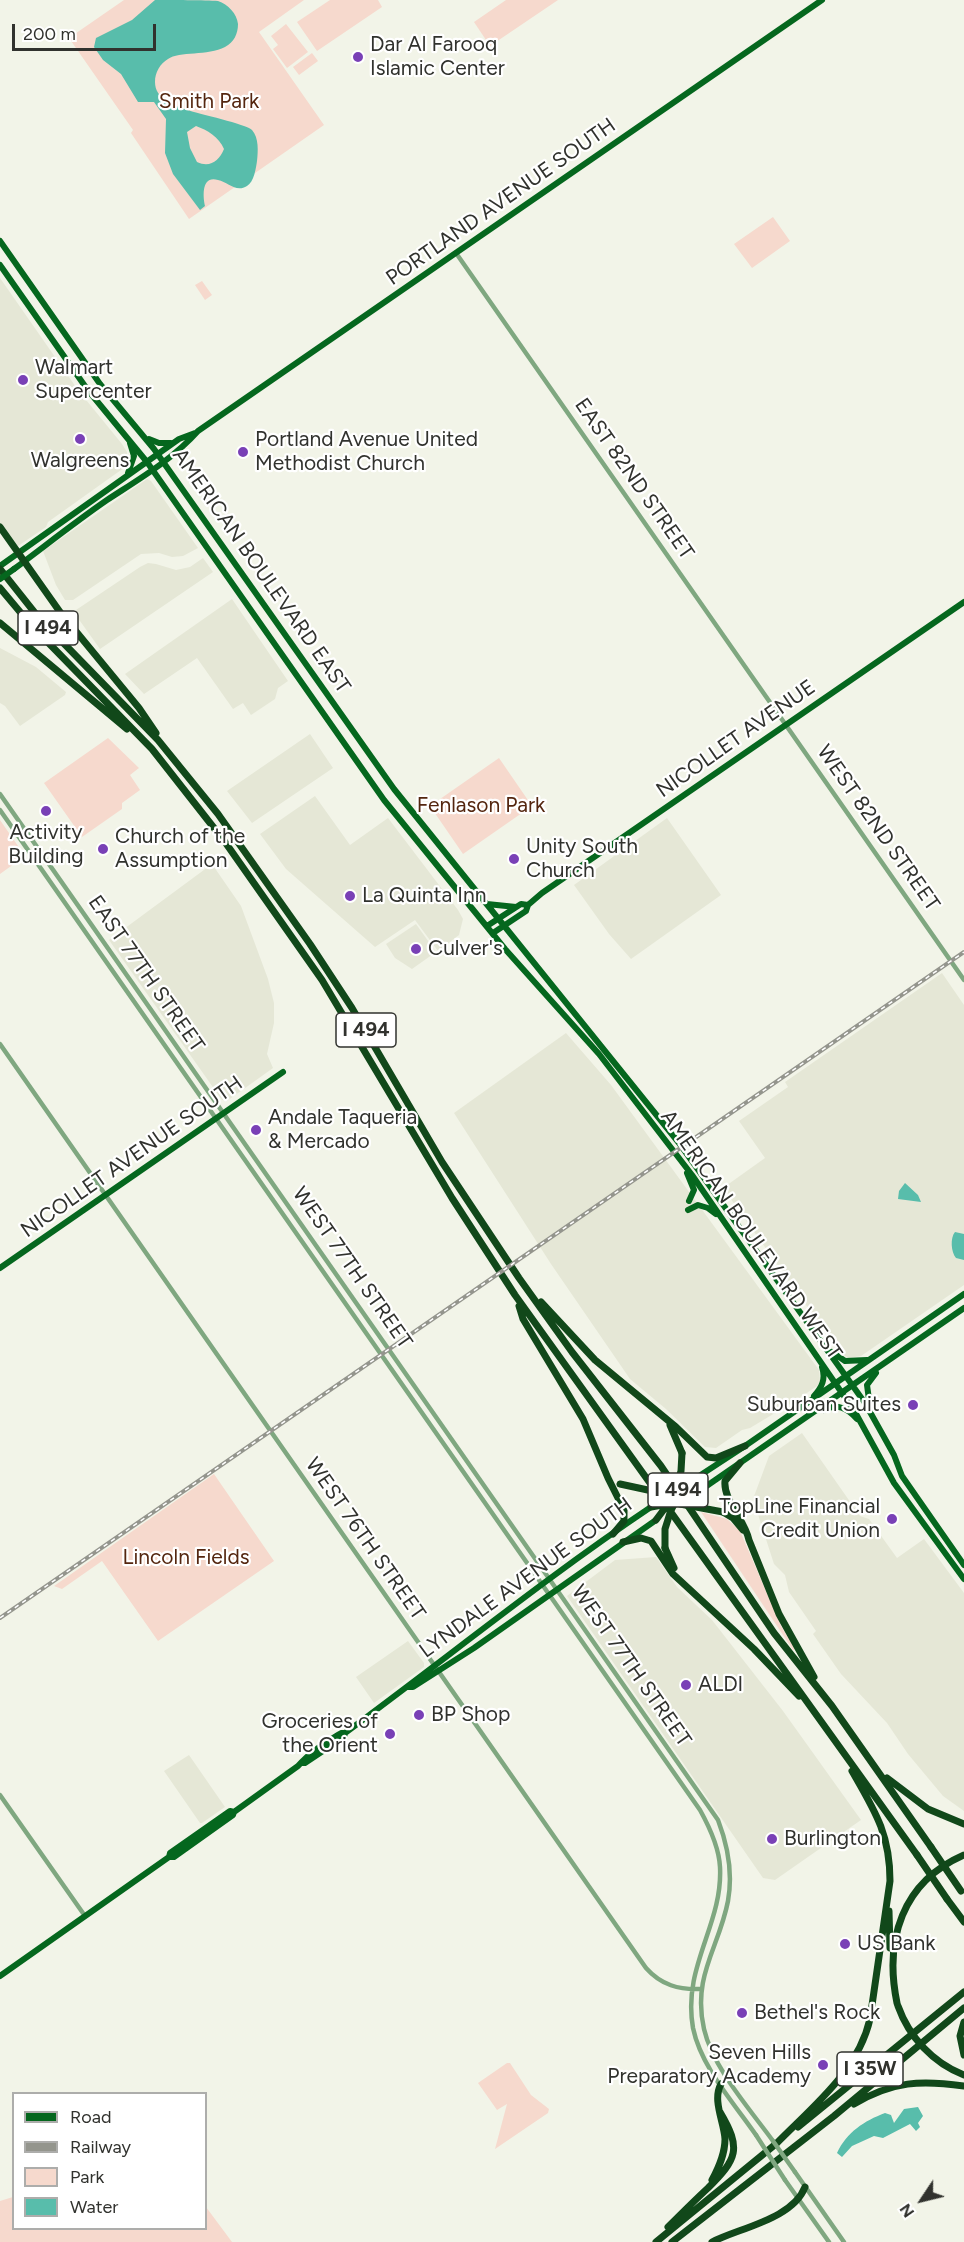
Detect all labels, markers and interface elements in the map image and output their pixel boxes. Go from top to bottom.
scale bar [15,12,159,50]
text: 200 m [23,23,76,45]
place label: Dar Al Farooq Islamic Center [370,32,505,82]
marker: Dar Al Farooq Islamic Center [351,50,365,64]
park label: Smith Park [159,89,259,115]
street label: PORTLAND AVENUE SOUTH [381,113,621,291]
place label: Walmart Supercenter [35,355,152,405]
marker: Walmart Supercenter [16,373,30,387]
street label: EAST 82ND STREET [569,394,699,564]
place label: Portland Avenue United Methodist Church [255,427,478,477]
marker: Walgreens [73,432,87,446]
street label: AMERICAN BOULEVARD EAST [167,444,355,698]
marker: Portland Avenue United Methodist Church [236,445,250,459]
place label: Walgreens [31,448,129,474]
road number: I 494 [18,611,78,645]
street label: NICOLLET AVENUE [652,675,820,803]
street label: WEST 82ND STREET [811,740,945,916]
park label: Fenlason Park [417,793,545,819]
marker: Activity Building [39,804,53,818]
place label: Activity Building [8,820,84,870]
place label: Church of the Assumption [115,824,245,874]
place label: Unity South Church [526,834,638,884]
marker: Church of the Assumption [96,842,110,856]
marker: Unity South Church [507,852,521,866]
place label: La Quinta Inn [362,883,486,909]
marker: La Quinta Inn [343,889,357,903]
street label: EAST 77TH STREET [82,891,210,1057]
place label: Culver's [428,936,503,962]
marker: Culver's [409,942,423,956]
road number: I 494 [336,1013,396,1047]
street label: NICOLLET AVENUE SOUTH [16,1071,248,1243]
place label: Andale Taqueria & Mercado [268,1105,417,1155]
street label: AMERICAN BOULEVARD WEST [655,1105,847,1365]
marker: Andale Taqueria & Mercado [249,1123,263,1137]
street label: WEST 77TH STREET [287,1182,417,1354]
place label: Suburban Suites [747,1392,901,1418]
marker: Suburban Suites [906,1398,920,1412]
street label: WEST 76TH STREET [300,1453,430,1625]
road number: I 494 [648,1473,708,1507]
street label: LYNDALE AVENUE SOUTH [415,1492,637,1664]
place label: TopLine Financial Credit Union [719,1494,880,1544]
marker: TopLine Financial Credit Union [885,1512,899,1526]
park label: Lincoln Fields [122,1545,250,1571]
street label: WEST 77TH STREET [566,1580,696,1752]
place label: ALDI [698,1672,743,1698]
marker: ALDI [679,1678,693,1692]
place label: BP Shop [431,1702,510,1728]
marker: BP Shop [412,1708,426,1722]
place label: Groceries of the Orient [262,1709,378,1759]
marker: Groceries of the Orient [383,1727,397,1741]
place label: Burlington [784,1826,881,1852]
marker: Burlington [765,1832,779,1846]
place label: US Bank [857,1931,935,1957]
marker: US Bank [838,1937,852,1951]
place label: Bethel's Rock [754,2000,880,2026]
marker: Bethel's Rock [735,2006,749,2020]
place label: Seven Hills Preparatory Academy [607,2040,811,2090]
road number: I 35W [837,2052,903,2086]
marker: Seven Hills Preparatory Academy [816,2058,830,2072]
legend [12,2092,207,2230]
text: Road [70,2106,111,2128]
text: Railway [70,2136,131,2158]
text: Park [70,2166,104,2188]
north arrow [892,2170,952,2230]
text: Water [70,2196,118,2218]
text: N [896,2200,918,2221]

